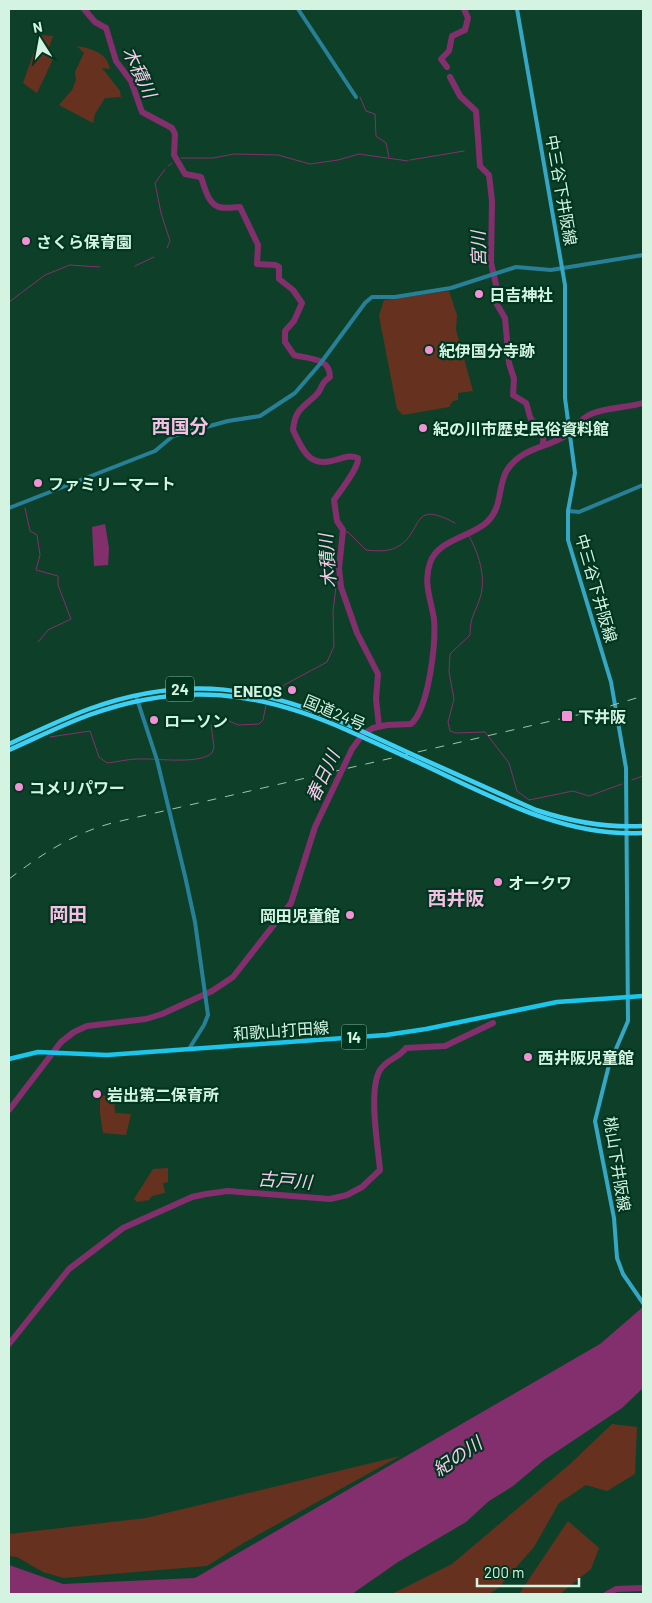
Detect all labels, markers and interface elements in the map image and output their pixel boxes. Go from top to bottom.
north arrow [15,15,65,65]
text: N [31,18,44,36]
water label: 木積川 [119,43,162,103]
street label: 中三谷下井阪線 [543,133,581,247]
water label: 宮川 [466,229,490,267]
place label: さくら保育園 [36,232,132,251]
marker: さくら保育園 [20,235,32,247]
place label: 日吉神社 [489,285,553,304]
marker: 日吉神社 [473,288,485,300]
place label: 紀伊国分寺跡 [439,341,535,360]
marker: 紀伊国分寺跡 [423,344,435,356]
district label: 西国分 [151,414,209,437]
place label: 紀の川市歴史民俗資料館 [433,419,609,438]
marker: 紀の川市歴史民俗資料館 [417,422,429,434]
place label: ファミリーマート [48,474,176,493]
marker: ファミリーマート [32,477,44,489]
water label: 木積川 [314,531,340,589]
street label: 中三谷下井阪線 [572,532,622,644]
road number: 24 [166,676,194,702]
place label: ENEOS [233,681,282,700]
marker: ENEOS [286,684,298,696]
street label: 国道24号 [301,690,369,734]
place label: 下井阪 [578,707,626,726]
marker: 下井阪 [560,709,574,723]
place label: ローソン [164,711,228,730]
marker: ローソン [148,714,160,726]
water label: 春日川 [301,745,344,805]
place label: コメリパワー [29,778,125,797]
marker: コメリパワー [13,781,25,793]
place label: オークワ [508,873,572,892]
marker: オークワ [492,876,504,888]
district label: 西井阪 [427,886,485,909]
district label: 岡田 [49,902,87,925]
place label: 岡田児童館 [260,906,340,925]
marker: 岡田児童館 [344,909,356,921]
street label: 和歌山打田線 [232,1017,330,1043]
road number: 14 [342,1024,366,1050]
place label: 西井阪児童館 [538,1048,634,1067]
marker: 西井阪児童館 [522,1051,534,1063]
place label: 岩出第二保育所 [107,1085,219,1104]
marker: 岩出第二保育所 [91,1088,103,1100]
street label: 桃山下井阪線 [601,1115,635,1213]
water label: 古戸川 [257,1167,315,1193]
water label: 紀の川 [428,1431,487,1480]
scale bar [477,1556,580,1588]
text: 200 m [484,1563,524,1581]

